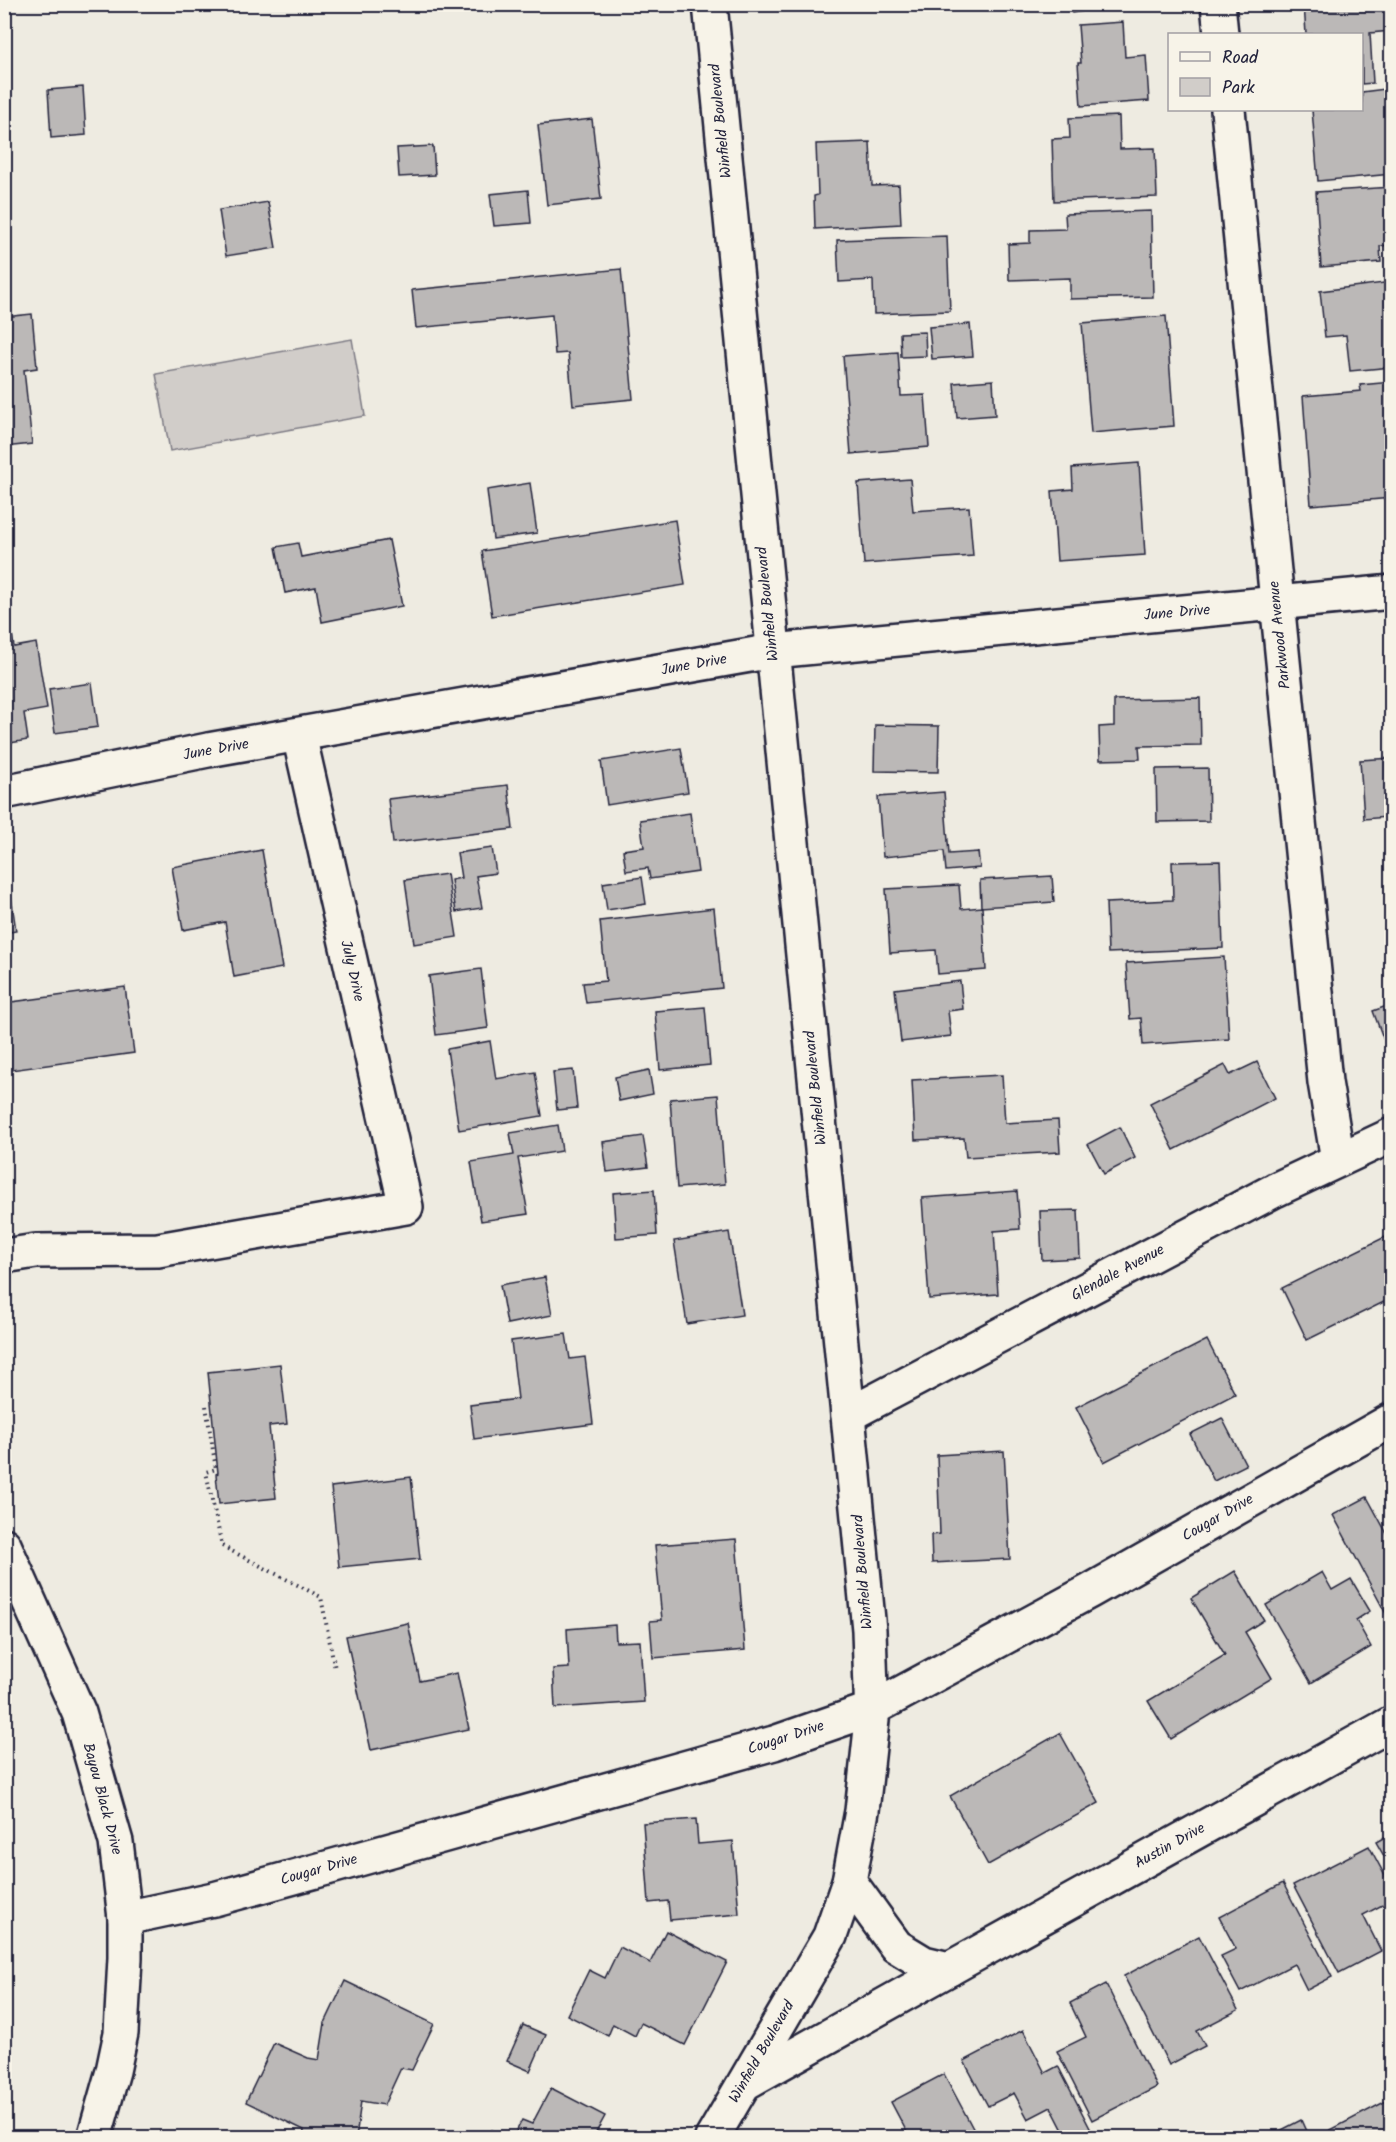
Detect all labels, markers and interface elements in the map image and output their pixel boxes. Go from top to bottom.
legend [1168,33,1363,111]
text: Road [1222,44,1259,73]
street label: Winfield Boulevard [703,62,739,179]
text: Park [1222,74,1255,103]
street label: Winfield Boulevard [750,545,786,662]
street label: Parkwood Avenue [1262,580,1298,690]
street label: June Drive [1143,598,1211,628]
street label: June Drive [659,647,729,683]
street label: June Drive [181,732,251,768]
street label: July Drive [333,938,371,1004]
street label: Winfield Boulevard [798,1029,834,1146]
street label: Glendale Avenue [1067,1238,1169,1308]
street label: Cougar Drive [1178,1488,1259,1548]
street label: Winfield Boulevard [846,1513,880,1630]
street label: Cougar Drive [745,1714,828,1762]
street label: Bayou Black Drive [76,1740,129,1858]
street label: Austin Drive [1130,1817,1210,1875]
street label: Cougar Drive [278,1847,361,1892]
street label: Winfield Boulevard [723,1996,801,2108]

